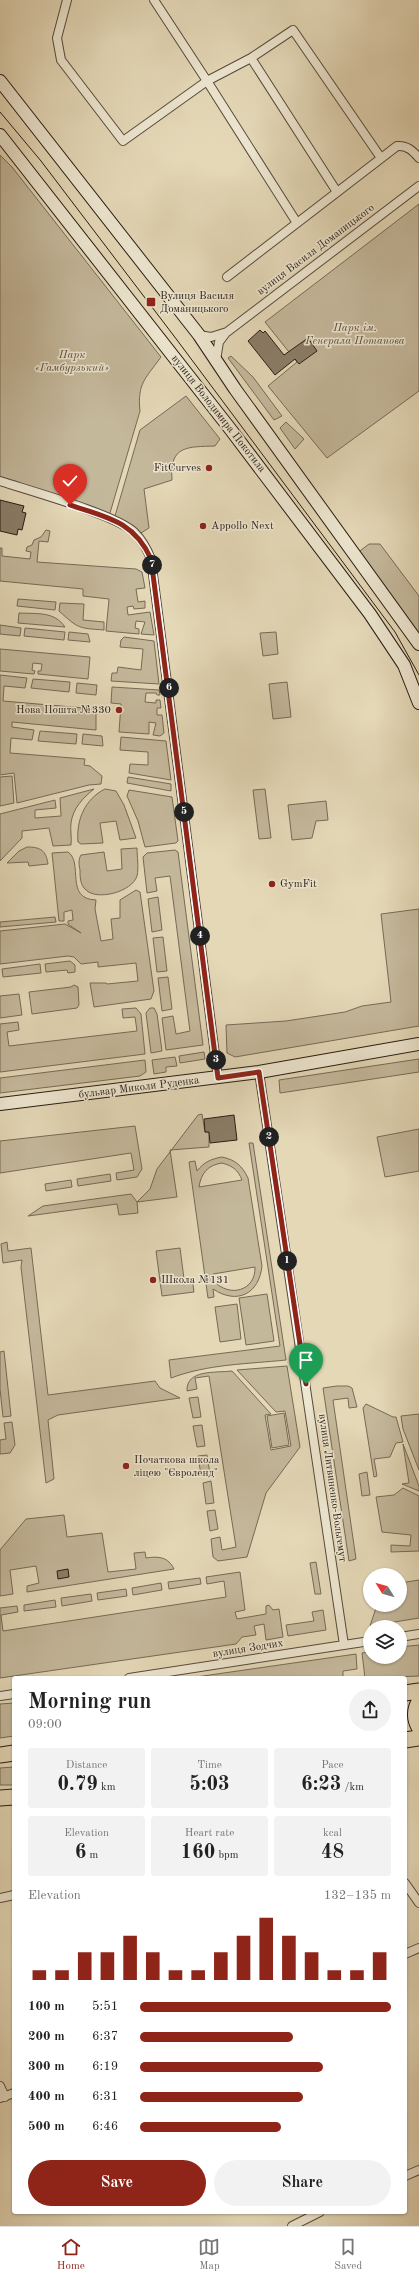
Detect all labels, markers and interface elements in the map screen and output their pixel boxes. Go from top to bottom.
street label: вулиця Василя Доманицького [255,202,377,298]
place label: Вулиця Василя Доманицького [160,291,234,315]
marker: Вулиця Василя Доманицького [145,296,157,308]
park label: Парк ім. Генерала Потапова [304,323,405,347]
park label: Парк «Гамбурзький» [35,350,109,374]
street label: вулиця Володимира Покотила [169,353,267,475]
place label: FitCurves [154,463,201,474]
marker: FitCurves [204,463,214,473]
pin [53,464,87,505]
icon: check [59,470,81,492]
marker: Appollo Next [198,521,208,531]
place label: Appollo Next [211,521,274,532]
pin: 7 [142,555,162,575]
text: 7 [149,559,155,570]
pin: 6 [159,678,179,698]
text: 6 [166,682,172,693]
place label: Нова Пошта №330 [16,705,111,716]
marker: Нова Пошта №330 [114,705,124,715]
pin: 5 [174,802,194,822]
text: 5 [181,806,187,817]
marker: GymFit [267,879,277,889]
place label: GymFit [280,879,317,890]
pin: 4 [190,926,210,946]
text: 4 [197,930,203,941]
pin: 3 [206,1050,226,1070]
text: 3 [213,1054,219,1065]
street label: бульвар Миколи Руденка [78,1075,201,1101]
pin: 2 [259,1127,279,1147]
text: 2 [266,1131,272,1142]
pin: 1 [277,1251,297,1271]
text: 1 [284,1255,290,1266]
marker: Школа №131 [148,1275,158,1285]
place label: Школа №131 [161,1275,229,1286]
pin [289,1343,323,1384]
icon: arrive [295,1349,317,1371]
street label: вулиця Литвиненко-Вольгемут [316,1413,348,1563]
place label: Початкова школа ліцею "Євроленд" [134,1455,220,1479]
marker: Початкова школа ліцею "Євроленд" [121,1461,131,1471]
north arrow [363,1568,407,1612]
map controls [363,1568,407,1664]
button: layers [363,1620,407,1664]
street label: вулиця Зодчих [212,1638,284,1660]
button: share [349,1689,391,1731]
text: Morning run [28,1691,151,1713]
text: 09:00 [28,1718,62,1731]
text: Distance [66,1760,107,1771]
text: Time [197,1760,222,1771]
text: Pace [321,1760,344,1771]
text: 0.79 [58,1775,98,1795]
text: 5:03 [189,1775,230,1795]
text: 6:23 [301,1775,341,1795]
text: km [98,1782,115,1793]
text: /km [341,1782,364,1793]
text: Elevation [64,1828,109,1839]
text: Heart rate [185,1828,234,1839]
text: kcal [323,1828,342,1839]
text: 6 [75,1843,86,1863]
text: 160 [181,1843,215,1863]
text: 48 [321,1843,344,1863]
text: m [86,1850,98,1861]
text: bpm [215,1850,238,1861]
text: Elevation [28,1889,81,1902]
text: 132–135 m [324,1889,391,1902]
text: 100 m [28,2000,65,2013]
text: 5:51 [92,2000,118,2013]
text: 200 m [28,2030,65,2043]
text: 6:37 [92,2030,118,2043]
text: 300 m [28,2060,65,2073]
text: 6:19 [92,2060,118,2073]
text: 400 m [28,2090,65,2103]
text: 6:31 [92,2090,118,2103]
text: 500 m [28,2120,65,2133]
text: 6:46 [92,2120,118,2133]
button: Save [28,2160,206,2206]
button: Share [214,2160,391,2206]
tab: Home [57,2236,85,2274]
tab: Map [198,2236,220,2274]
tab: Saved [334,2236,362,2274]

